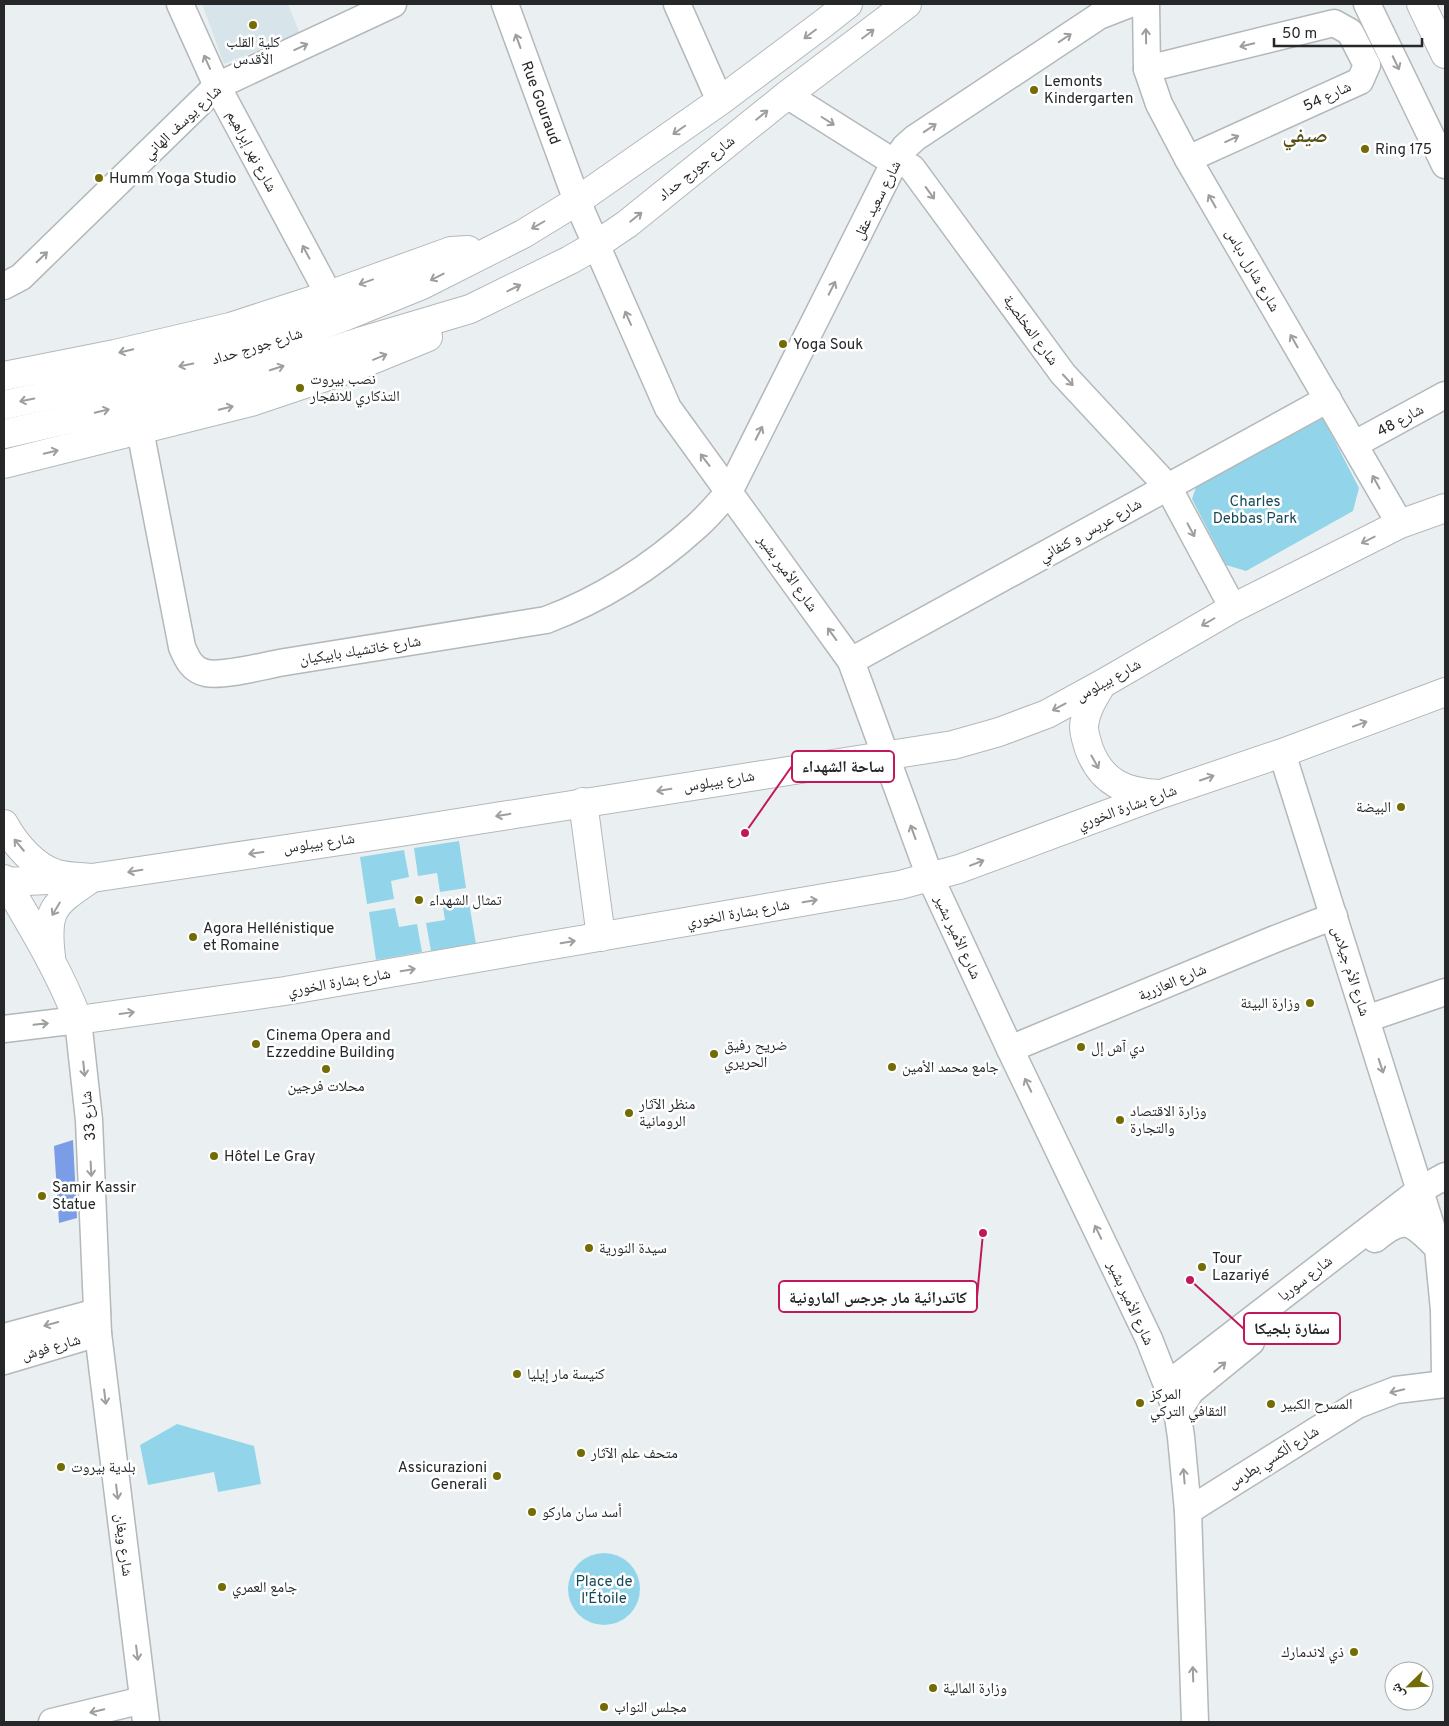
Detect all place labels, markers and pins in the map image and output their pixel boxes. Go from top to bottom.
marker: كلية القلب الأقدس [247,19,259,31]
place label: كلية القلب الأقدس [226,34,280,70]
place label: Lemonts Kindergarten [1044,73,1133,109]
marker: Lemonts Kindergarten [1028,84,1040,96]
place label: Ring 175 [1375,141,1432,160]
marker: Ring 175 [1359,143,1371,155]
place label: Humm Yoga Studio [109,170,236,189]
marker: Humm Yoga Studio [93,172,105,184]
place label: Yoga Souk [793,336,863,355]
marker: Yoga Souk [777,338,789,350]
place label: نصب بيروت التذكاري للانفجار [309,371,400,408]
marker: نصب بيروت التذكاري للانفجار [294,382,306,394]
callout: ساحة الشهداء [792,751,894,782]
place label: البيضة [1356,799,1391,818]
marker: البيضة [1395,801,1407,813]
place label: تمثال الشهداء [429,892,502,911]
marker: تمثال الشهداء [413,894,425,906]
place label: Agora Hellénistique et Romaine [203,920,334,956]
marker: Agora Hellénistique et Romaine [187,931,199,943]
place label: وزارة البيئة [1240,995,1300,1014]
marker: وزارة البيئة [1304,997,1316,1009]
place label: Cinema Opera and Ezzeddine Building [266,1027,395,1063]
place label: ضريح رفيق الحريري [724,1037,788,1074]
marker: Cinema Opera and Ezzeddine Building [250,1038,262,1050]
place label: دي آش إل [1091,1039,1145,1059]
marker: دي آش إل [1075,1041,1087,1053]
marker: ضريح رفيق الحريري [708,1048,720,1060]
place label: جامع محمد الأمين [902,1059,999,1078]
marker: جامع محمد الأمين [886,1061,898,1073]
marker: محلات فرجين [320,1063,332,1075]
place label: محلات فرجين [287,1078,365,1097]
place label: منظر الآثار الرومانية [638,1096,695,1132]
place label: وزارة الاقتصاد والتجارة [1130,1103,1207,1139]
marker: منظر الآثار الرومانية [623,1107,635,1119]
marker: وزارة الاقتصاد والتجارة [1114,1114,1126,1126]
place label: Hôtel Le Gray [224,1148,315,1167]
marker: Hôtel Le Gray [208,1150,220,1162]
place label: Samir Kassir Statue [52,1179,136,1215]
marker: Samir Kassir Statue [36,1190,48,1202]
place label: سيدة النورية [599,1240,667,1259]
marker: سيدة النورية [583,1242,595,1254]
place label: Tour Lazariyé [1212,1250,1269,1286]
marker: Tour Lazariyé [1196,1261,1208,1273]
callout: كاتدرائية مار جرجس المارونية [779,1281,977,1312]
callout: سفارة بلجيكا [1244,1313,1340,1344]
place label: كنيسة مار إيليا [527,1366,605,1385]
marker: كنيسة مار إيليا [511,1368,523,1380]
place label: المركز الثقافي التركي [1149,1386,1227,1423]
place label: المسرح الكبير [1280,1396,1353,1415]
marker: المركز الثقافي التركي [1134,1397,1146,1409]
marker: المسرح الكبير [1265,1398,1277,1410]
place label: متحف علم الآثار [590,1445,678,1464]
marker: متحف علم الآثار [575,1447,587,1459]
place label: بلدية بيروت [71,1459,136,1478]
place label: Assicurazioni Generali [398,1459,487,1495]
marker: بلدية بيروت [55,1461,67,1473]
marker: Assicurazioni Generali [491,1470,503,1482]
place label: أسد سان ماركو [542,1503,622,1523]
marker: أسد سان ماركو [526,1506,538,1518]
place label: جامع العمري [232,1579,298,1599]
marker: جامع العمري [216,1581,228,1593]
place label: ذي لاندمارك [1281,1644,1344,1664]
marker: ذي لاندمارك [1348,1646,1360,1658]
place label: وزارة المالية [943,1680,1007,1699]
marker: وزارة المالية [927,1682,939,1694]
place label: مجلس النواب [614,1699,687,1718]
marker: مجلس النواب [598,1701,610,1713]

